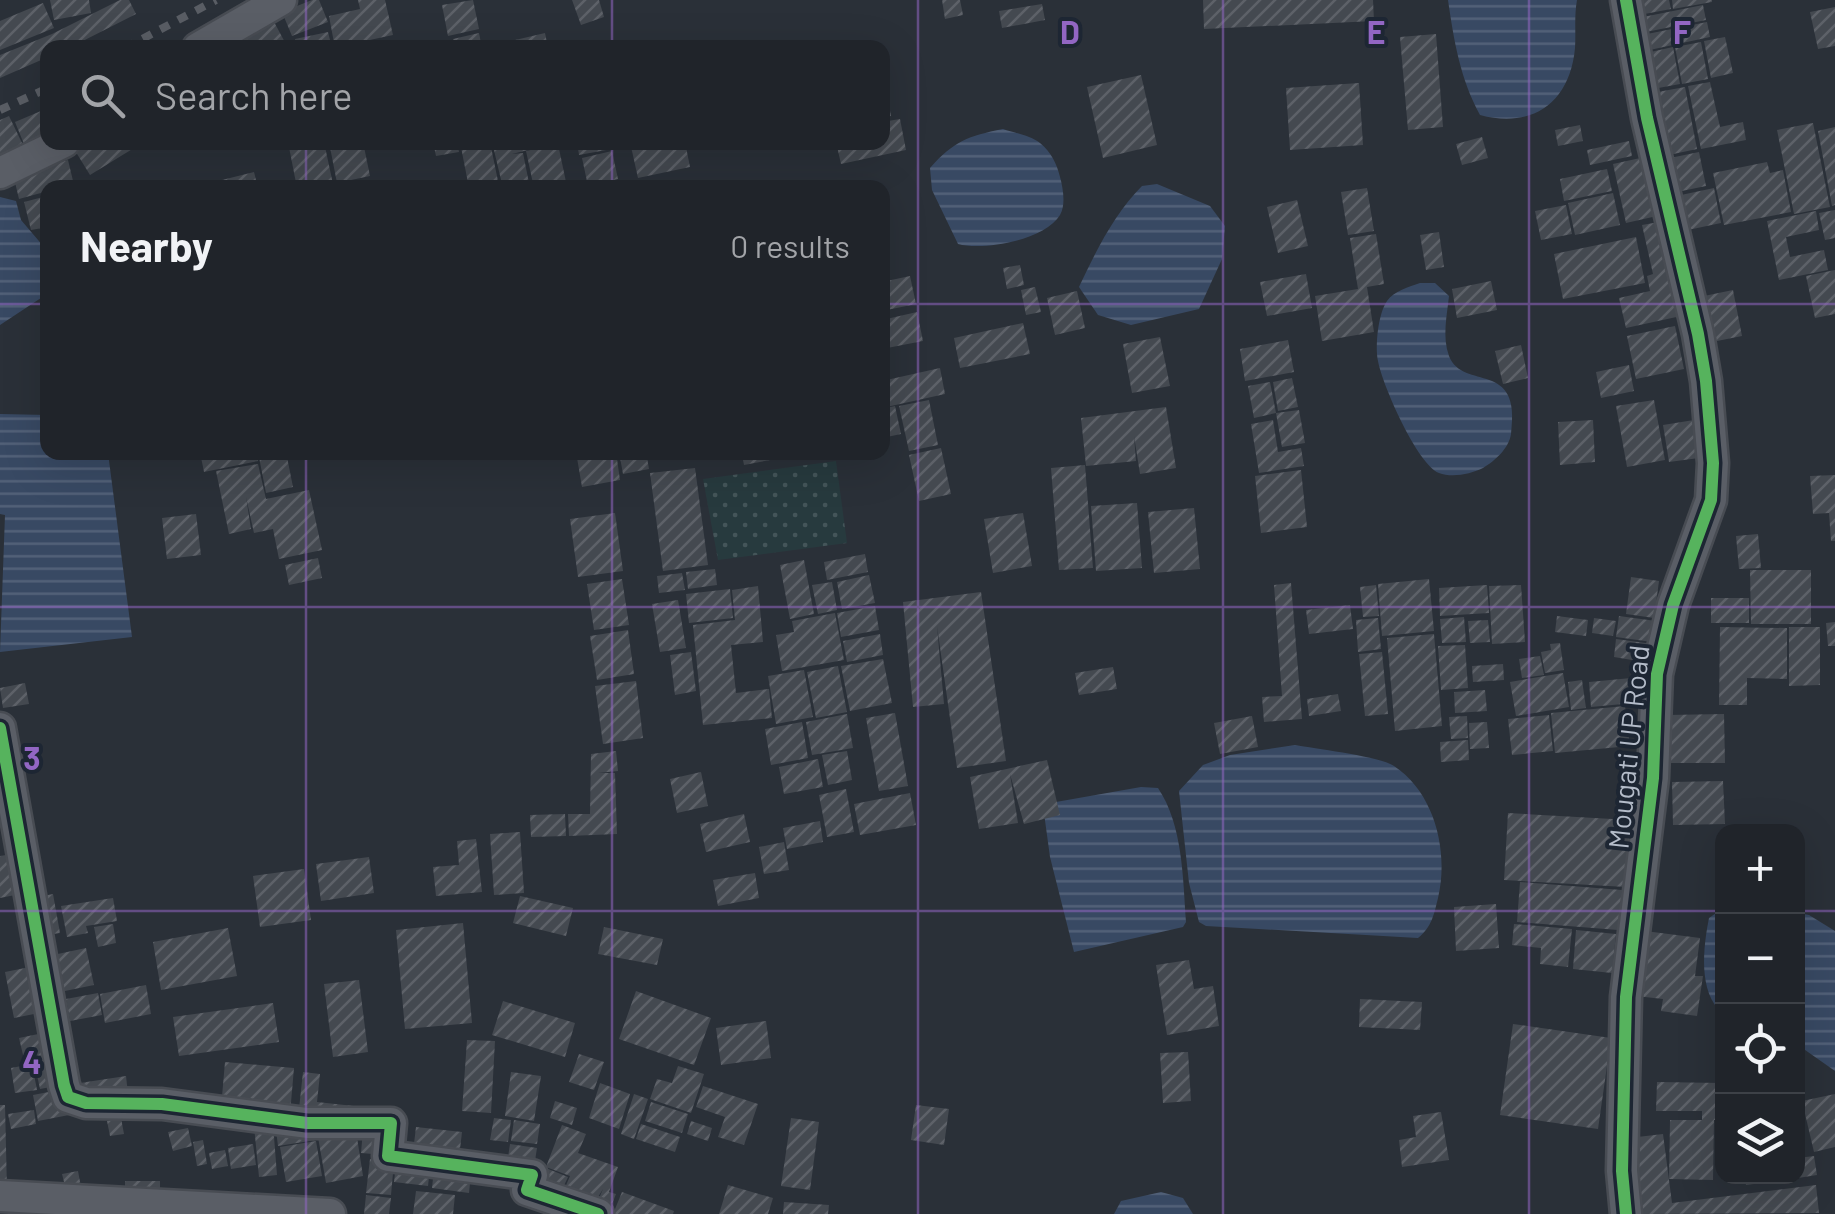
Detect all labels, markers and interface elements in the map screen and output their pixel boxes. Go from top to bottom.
text: D [1060,12,1080,50]
text: E [1367,12,1385,50]
text: F [1673,12,1691,50]
search box [40,40,890,150]
icon: search [75,68,130,123]
text: Search here [155,72,353,118]
text: Nearby [80,220,213,270]
text: 0 results [730,226,850,264]
street label: Mougati UP Road [1600,643,1656,851]
text: 3 [23,738,41,776]
map controls [1715,824,1805,1184]
button: + [1715,824,1805,914]
button: − [1715,914,1805,1004]
button: locate [1715,1004,1805,1094]
text: 4 [22,1042,42,1080]
button: layers [1715,1094,1805,1184]

